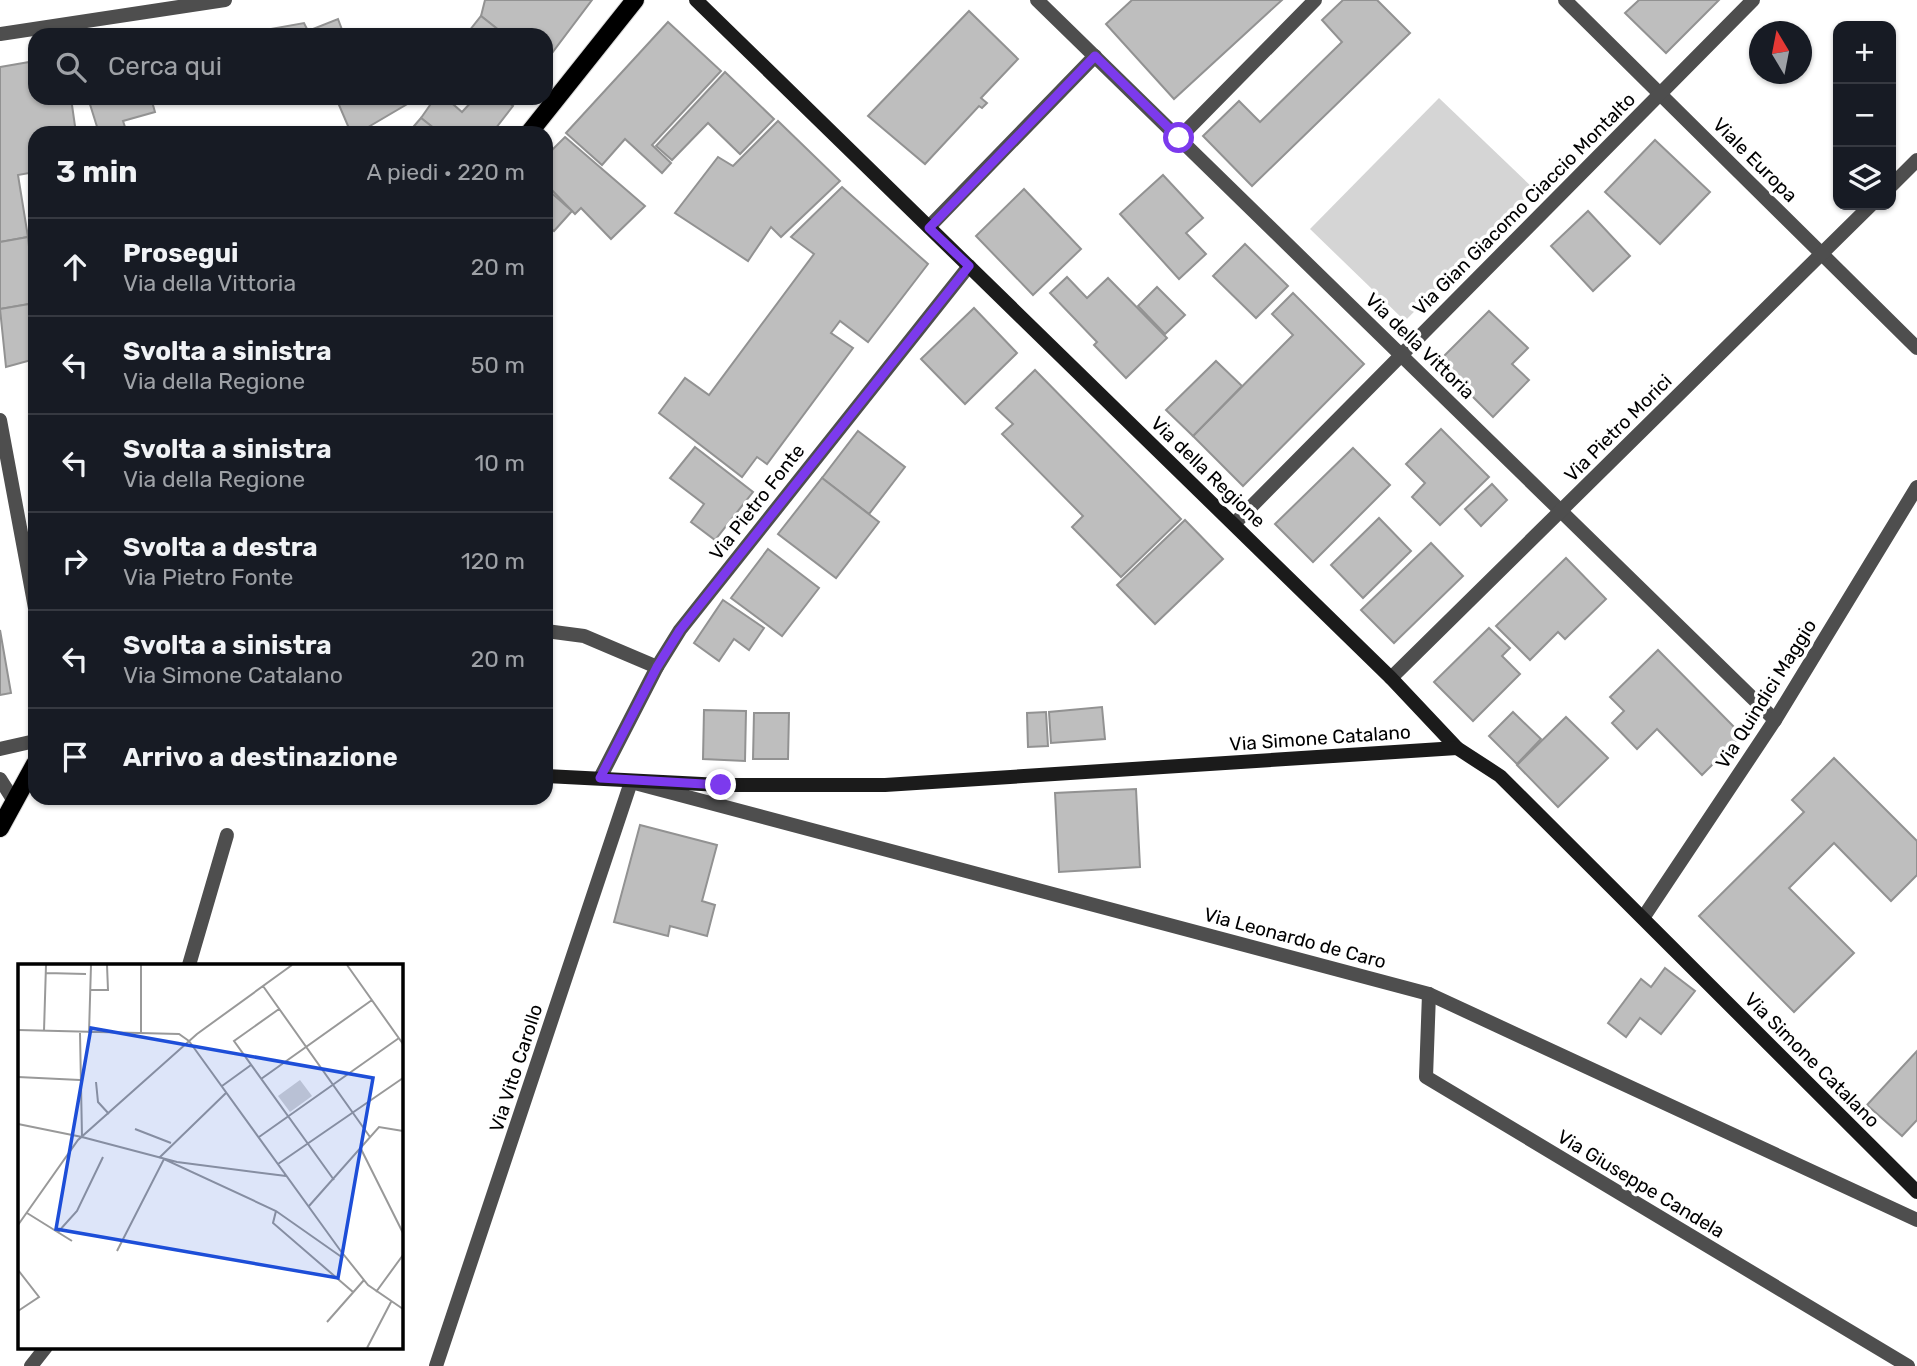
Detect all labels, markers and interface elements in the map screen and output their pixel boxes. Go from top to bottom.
north arrow [1749,21,1812,84]
map controls [1833,21,1896,210]
button: + [1833,21,1896,84]
search box [28,28,553,105]
icon: search [52,48,90,86]
text: Cerca qui [108,51,222,82]
button: − [1833,84,1896,147]
street label: Via Gian Giacomo Ciaccio Montalto [1408,88,1640,320]
street label: Viale Europa [1708,113,1802,207]
route start [1163,122,1194,153]
button: layers [1833,147,1896,210]
text: 3 min [56,154,138,190]
text: A piedi · 220 m [367,158,525,186]
text: Prosegui [123,238,239,269]
icon: ahead [56,248,94,286]
text: 20 m [471,253,525,281]
text: Via della Vittoria [123,269,296,297]
street label: Via della Vittoria [1361,288,1479,404]
text: Svolta a sinistra [123,336,332,367]
icon: left [56,346,94,384]
text: 50 m [471,351,525,379]
text: Via della Regione [123,367,305,395]
street label: Via Pietro Morici [1560,370,1676,486]
street label: Via della Regione [1146,411,1270,533]
text: Svolta a sinistra [123,434,332,465]
street label: Via Pietro Fonte [705,439,809,565]
icon: left [56,444,94,482]
text: 10 m [474,449,525,477]
text: Via della Regione [123,465,305,493]
text: Svolta a destra [123,532,318,563]
icon: right [56,542,94,580]
text: 120 m [461,547,525,575]
text: Via Pietro Fonte [123,563,293,591]
street label: Via Quindici Maggio [1711,615,1821,773]
text: Svolta a sinistra [123,630,332,661]
icon: left [56,640,94,678]
text: 20 m [471,645,525,673]
text: Via Simone Catalano [123,661,343,689]
street label: Via Simone Catalano [1229,720,1411,756]
icon: arrive [56,738,94,776]
text: Arrivo a destinazione [123,742,398,773]
route end [705,769,736,800]
street label: Via Leonardo de Caro [1201,903,1389,973]
inset map [18,964,402,1348]
street label: Via Simone Catalano [1740,988,1884,1132]
street label: Via Vito Carollo [485,1001,547,1135]
street label: Via Giuseppe Candela [1553,1125,1729,1243]

